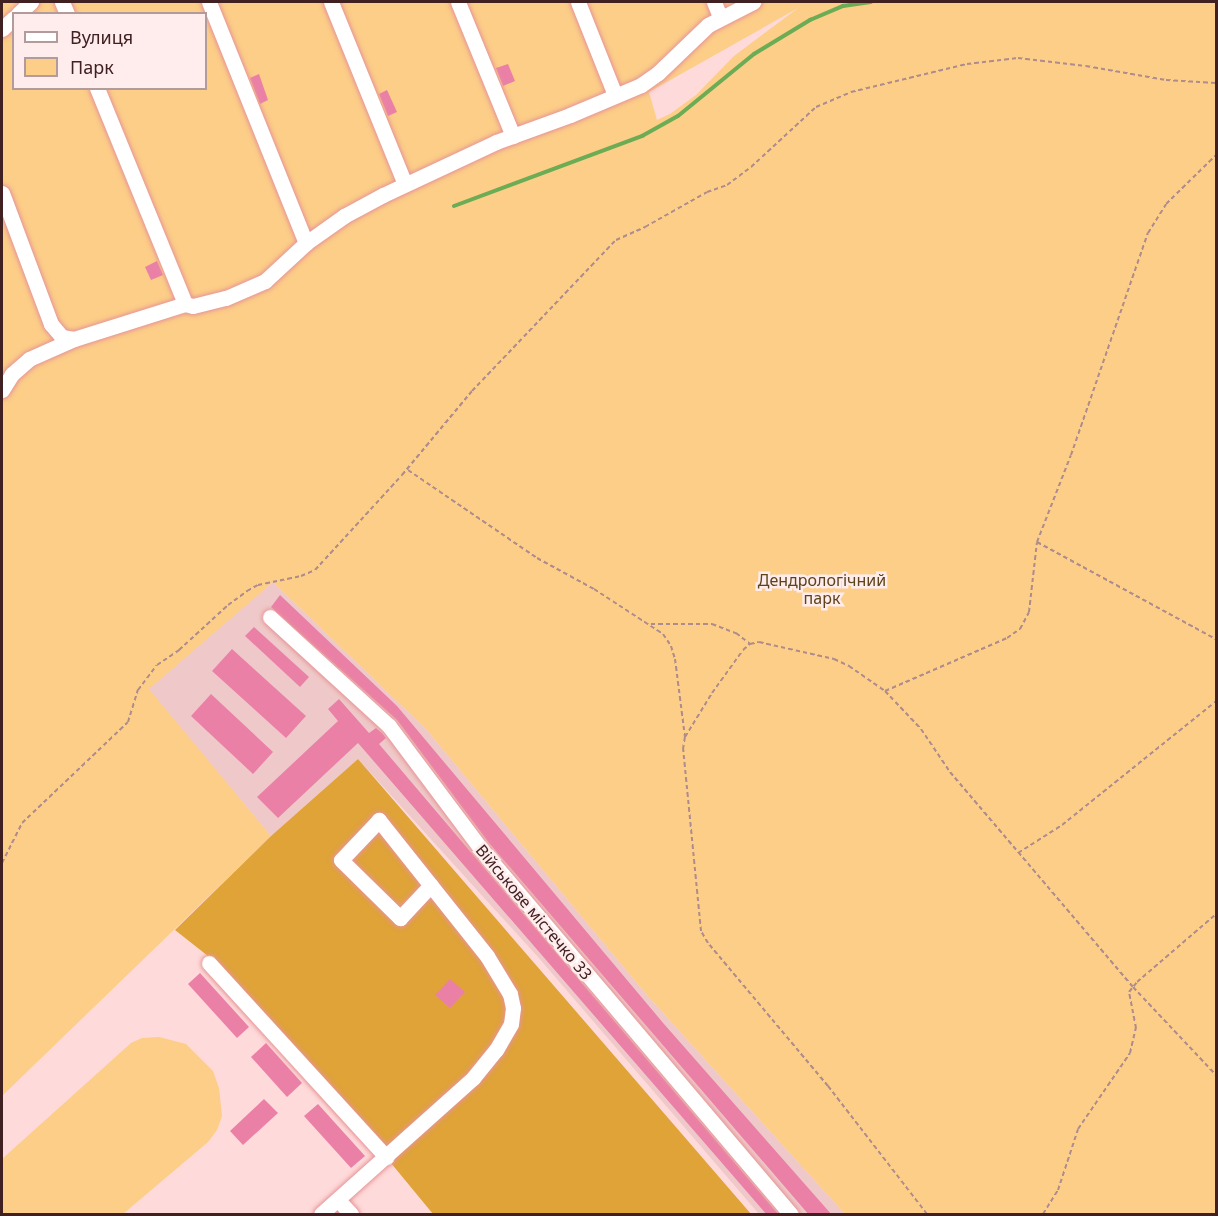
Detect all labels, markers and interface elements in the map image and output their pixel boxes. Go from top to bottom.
legend [12,12,207,90]
text: Вулиця [70,25,133,49]
text: Парк [70,55,114,79]
park label: Дендрологічний парк [758,570,886,608]
street label: Військове містечко 33 [472,841,596,983]

